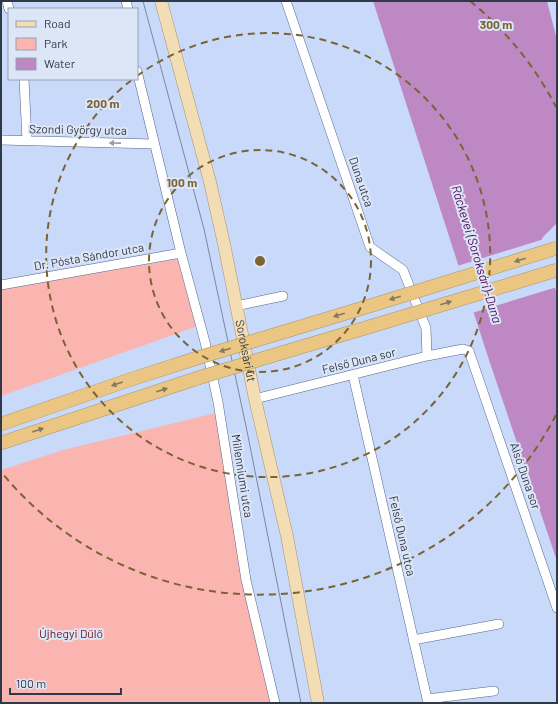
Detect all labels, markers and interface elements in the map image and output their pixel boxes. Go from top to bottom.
legend [8,8,138,80]
text: Road [44,16,71,30]
text: 300 m [480,17,512,31]
text: Park [44,36,68,50]
text: Water [44,56,76,70]
text: 200 m [87,96,119,110]
street label: Szondi György utca [29,121,127,137]
one-way arrow [108,140,121,146]
street label: Duna utca [347,155,377,208]
text: 100 m [167,175,197,189]
water label: Ráckevei (Soroksári)-Duna [448,183,506,325]
street label: Dr. Pósta Sándor utca [33,239,145,273]
centre of rings [253,254,267,268]
one-way arrow [513,257,525,263]
one-way arrow [389,295,401,301]
one-way arrow [441,300,453,306]
one-way arrow [332,312,344,318]
street label: Soroksári út [233,318,259,383]
street label: Felső Duna sor [320,344,398,376]
one-way arrow [219,347,231,353]
one-way arrow [110,381,122,387]
one-way arrow [156,387,168,393]
one-way arrow [32,427,44,433]
street label: Millenniumi utca [229,433,257,519]
street label: Alsó Duna sor [508,440,544,512]
street label: Felső Duna utca [387,494,419,577]
park label: Újhegyi Dűlő [39,626,103,640]
scale bar [10,670,121,696]
text: 100 m [16,676,46,690]

